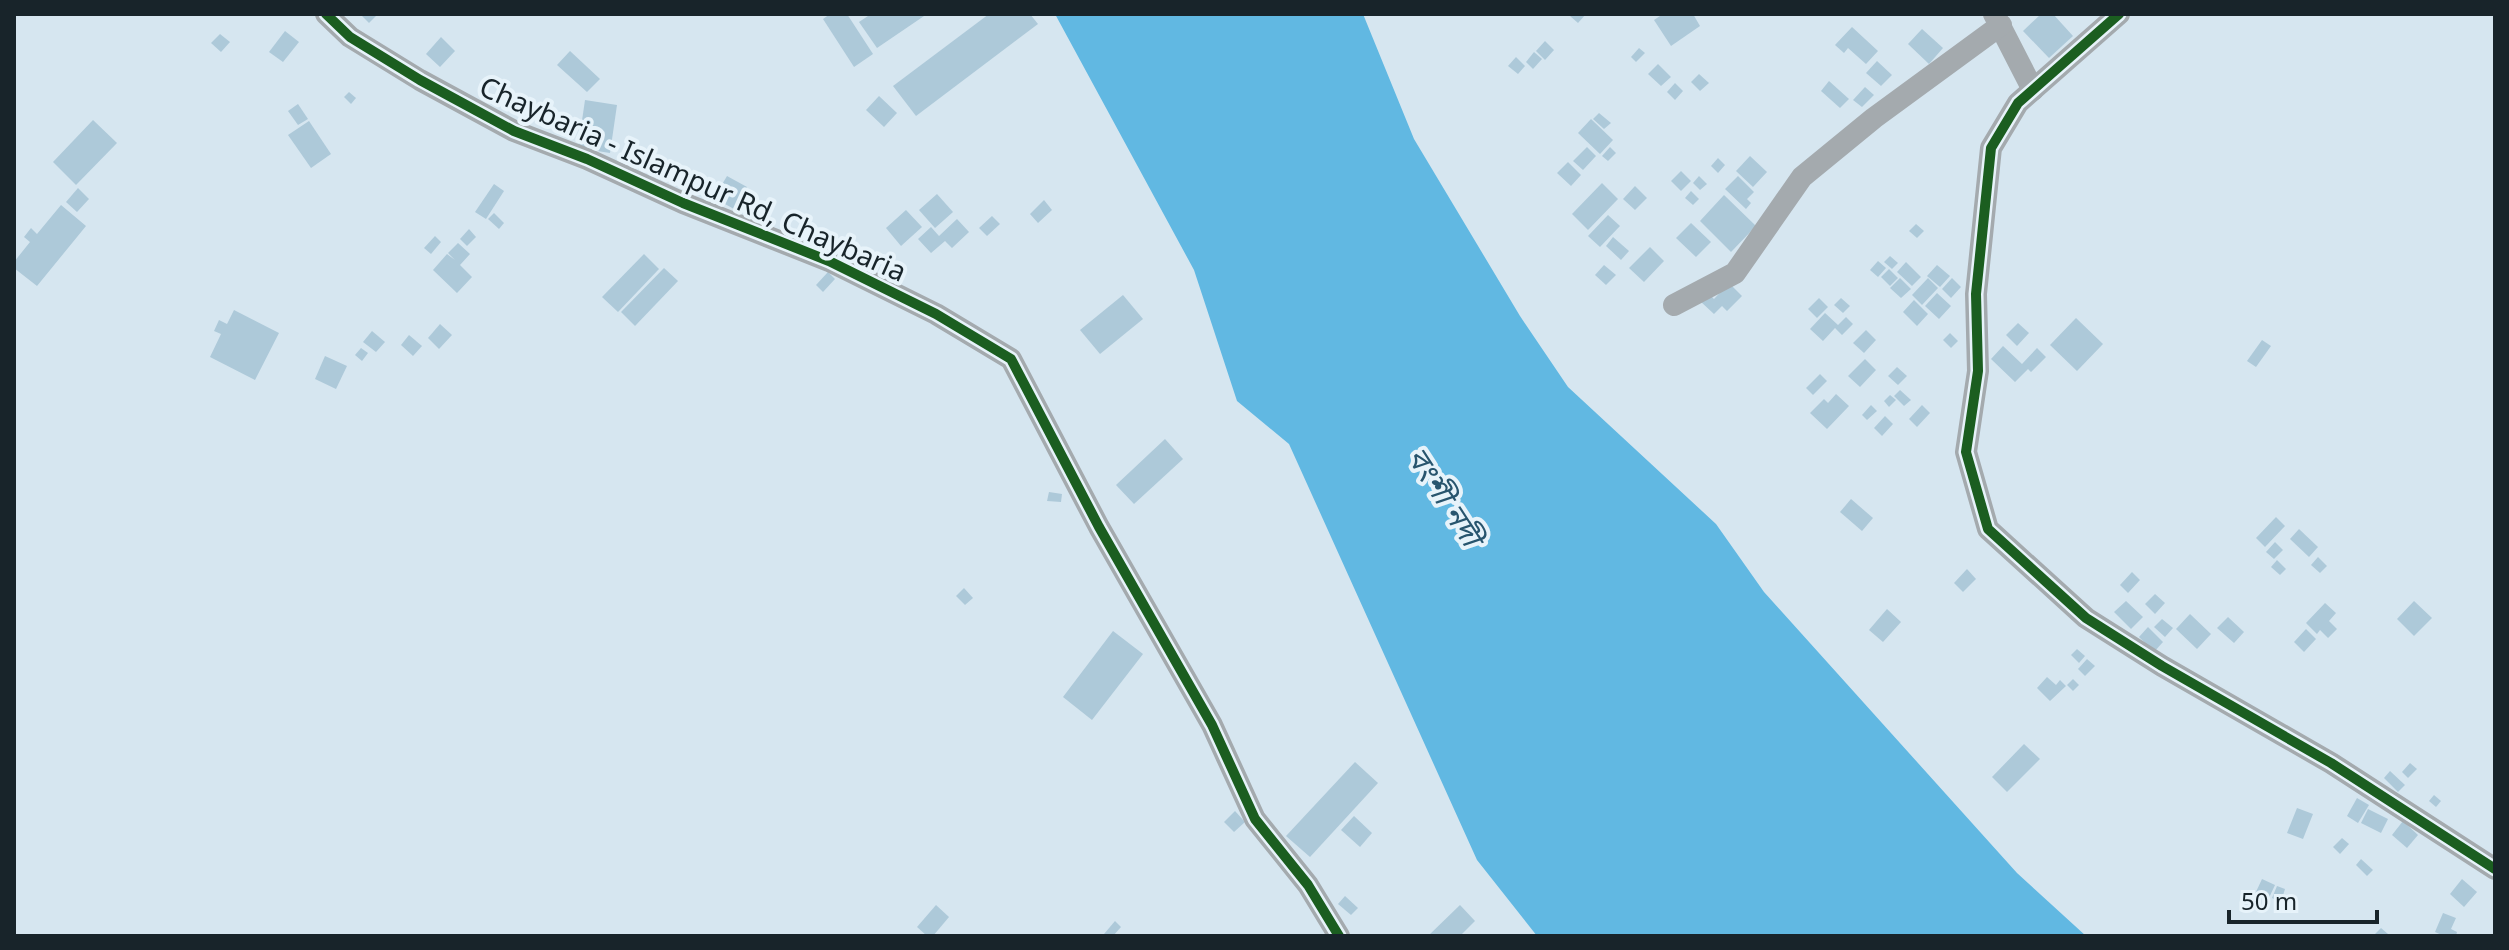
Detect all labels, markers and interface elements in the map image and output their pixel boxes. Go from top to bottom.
street label: Chaybaria - Islampur Rd, Chaybaria [474,67,913,290]
water label: বংশী নদী [1398,439,1495,558]
scale bar [2229,874,2377,924]
text: 50 m [2241,884,2297,917]

